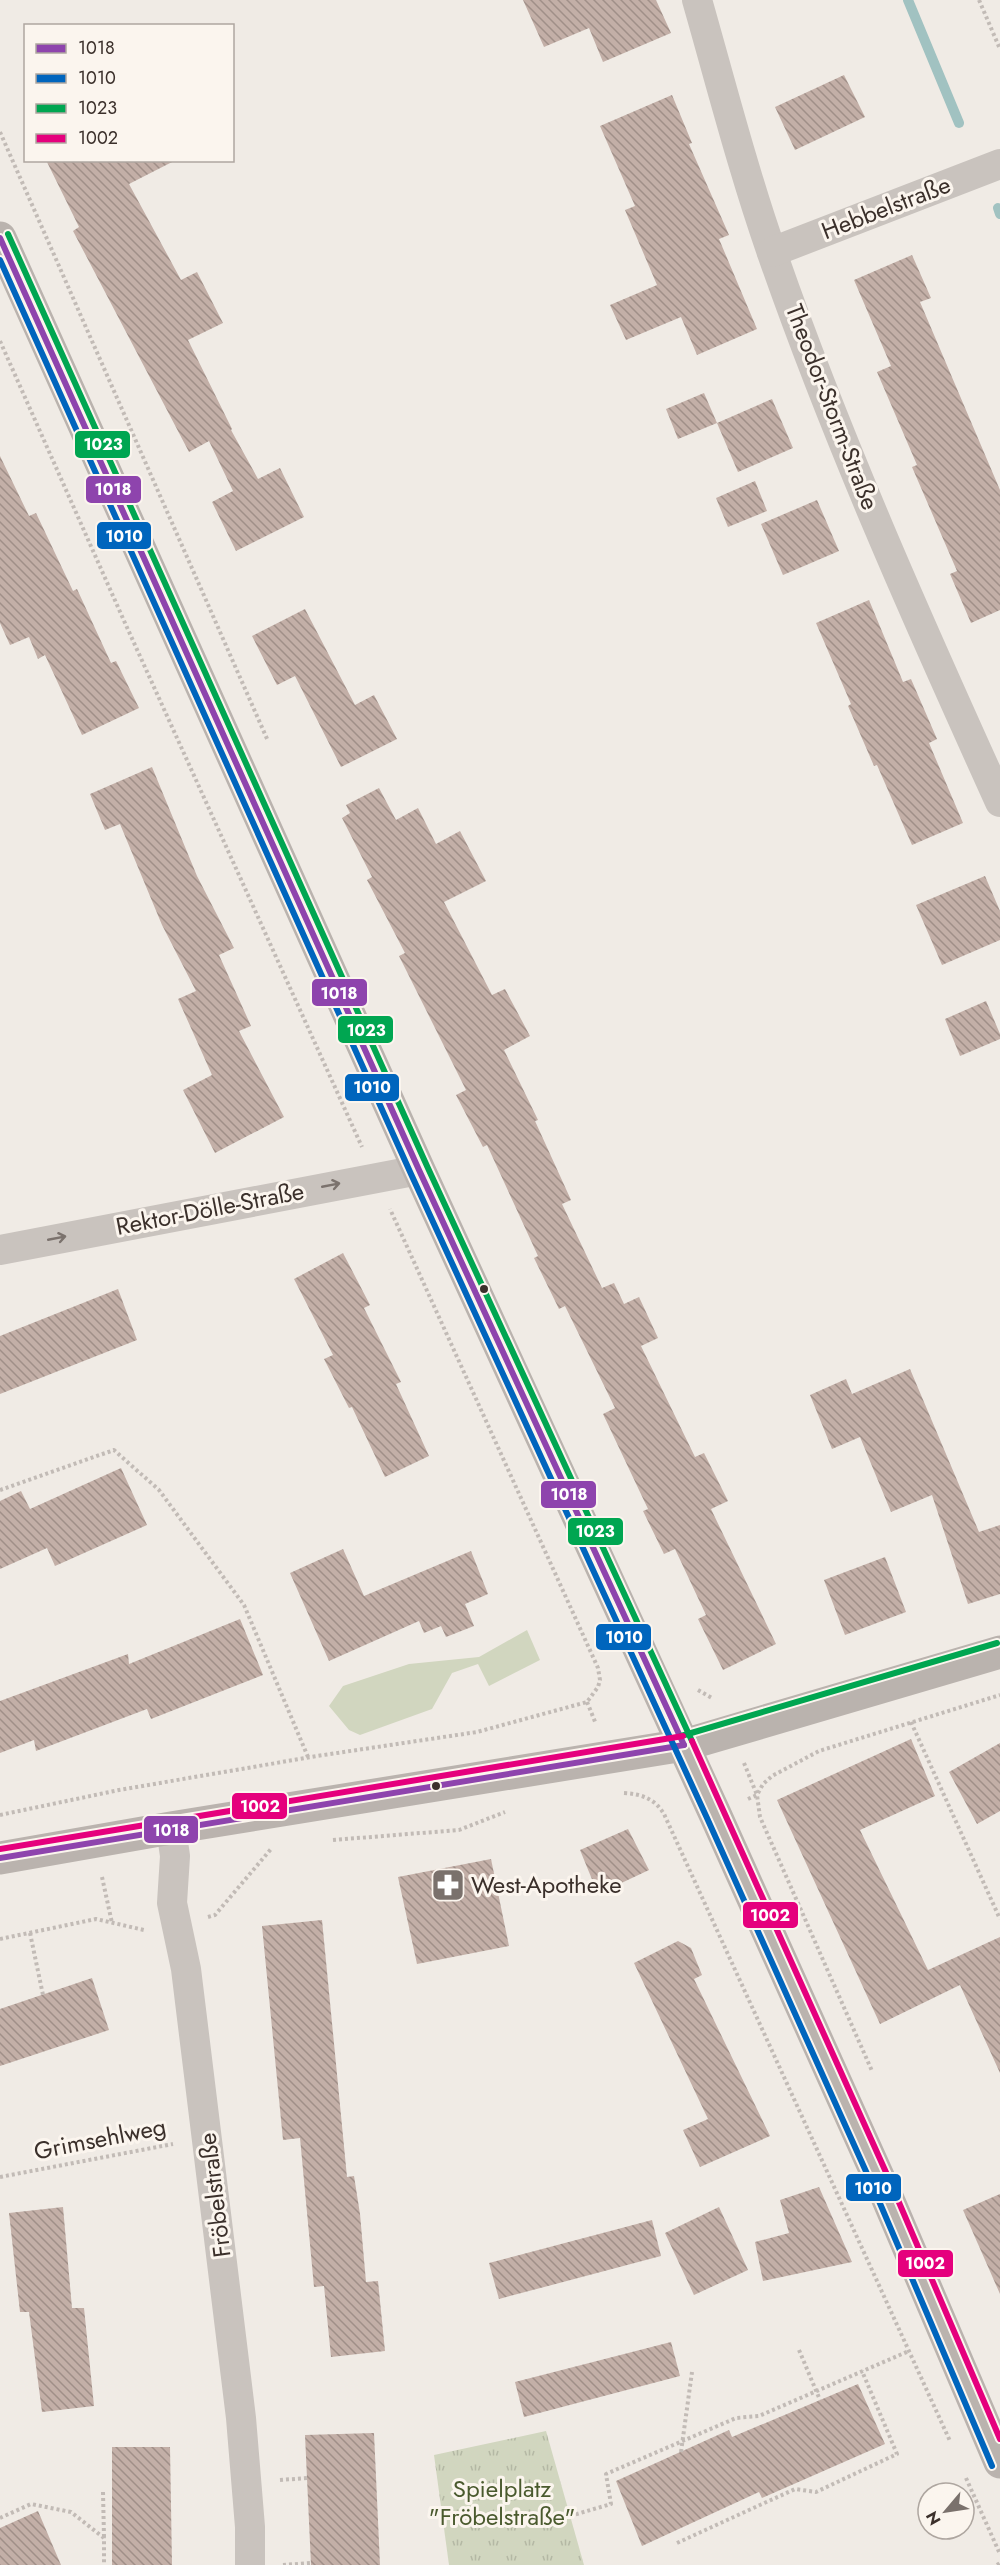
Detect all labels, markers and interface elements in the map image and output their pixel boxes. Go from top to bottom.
legend [24,24,234,162]
text: 1018 [78,35,115,61]
text: 1010 [78,65,116,91]
text: 1023 [78,95,117,121]
text: 1002 [78,125,118,151]
street label: Hebbelstraße [816,167,956,248]
street label: Theodor-Storm-Straße [777,299,888,515]
line badge: 1023 [74,430,131,459]
text: 1023 [83,433,123,456]
line badge: 1018 [85,475,142,504]
text: 1018 [95,478,131,501]
line badge: 1010 [96,521,152,550]
text: 1010 [105,525,143,548]
line badge: 1018 [311,978,368,1007]
text: 1018 [321,982,357,1005]
line badge: 1023 [337,1015,394,1044]
text: 1023 [346,1019,386,1042]
line badge: 1010 [344,1073,400,1102]
text: 1010 [353,1076,391,1099]
street label: Rektor-Dölle-Straße [113,1173,307,1244]
one-way arrow [321,1179,341,1190]
one-way arrow [47,1232,67,1243]
unlabelled marker [478,1283,490,1295]
line badge: 1018 [540,1480,597,1509]
text: 1018 [551,1483,587,1506]
line badge: 1023 [567,1517,624,1546]
text: 1023 [575,1520,615,1543]
line badge: 1010 [595,1623,652,1651]
text: 1010 [605,1626,643,1649]
unlabelled marker [430,1780,442,1792]
line badge: 1002 [231,1792,288,1820]
text: 1002 [240,1795,280,1818]
line badge: 1018 [143,1815,199,1844]
text: 1018 [153,1819,189,1842]
pharmacy icon: West-Apotheke [430,1867,466,1903]
place label: West-Apotheke [471,1867,622,1902]
line badge: 1002 [742,1901,799,1929]
text: 1002 [750,1904,790,1927]
street label: Grimsehlweg [31,2109,169,2168]
street label: Fröbelstraße [190,2131,240,2259]
line badge: 1010 [845,2173,902,2202]
text: 1010 [854,2177,892,2200]
line badge: 1002 [897,2249,954,2278]
text: 1002 [905,2252,945,2275]
park label: Spielplatz "Fröbelstraße" [429,2471,575,2534]
north arrow [916,2481,976,2541]
text: N [920,2507,946,2529]

